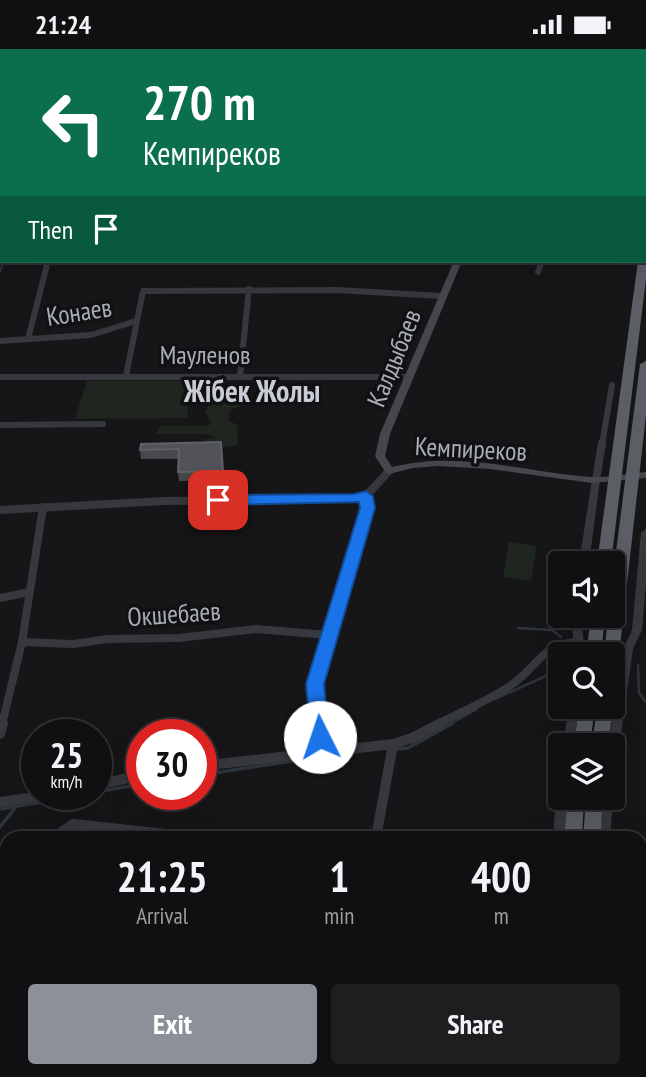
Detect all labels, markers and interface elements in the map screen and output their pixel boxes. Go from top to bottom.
text: 21:24 [35,8,91,41]
text: 270 m [143,70,256,134]
icon: left [28,77,119,168]
text: Кемпиреков [143,132,281,174]
icon: arrive [87,210,125,248]
text: Then [28,213,73,246]
street label: Конаев [44,290,114,333]
street label: Калдыбаев [359,304,428,411]
street label: Мауленов [160,338,250,371]
district label: Жібек Жолы [183,371,320,410]
street label: Кемпиреков [414,429,528,468]
pin [188,470,248,530]
icon: arrive [199,481,237,519]
map controls [548,551,625,810]
button: sound [548,551,625,628]
street label: Окшебаев [126,594,222,633]
button: search [548,642,625,719]
position arrow [283,700,357,774]
speed limit sign: 30 [126,719,217,810]
text: 25 [50,732,83,778]
button: layers [548,733,625,810]
text: km/h [51,770,82,793]
text: 21:25 [117,849,208,904]
text: 1 [329,849,349,904]
text: 400 [471,849,531,904]
text: Arrival [136,901,188,930]
text: min [324,901,354,930]
text: m [494,901,509,930]
button: Exit [28,984,317,1064]
button: Share [331,984,620,1064]

